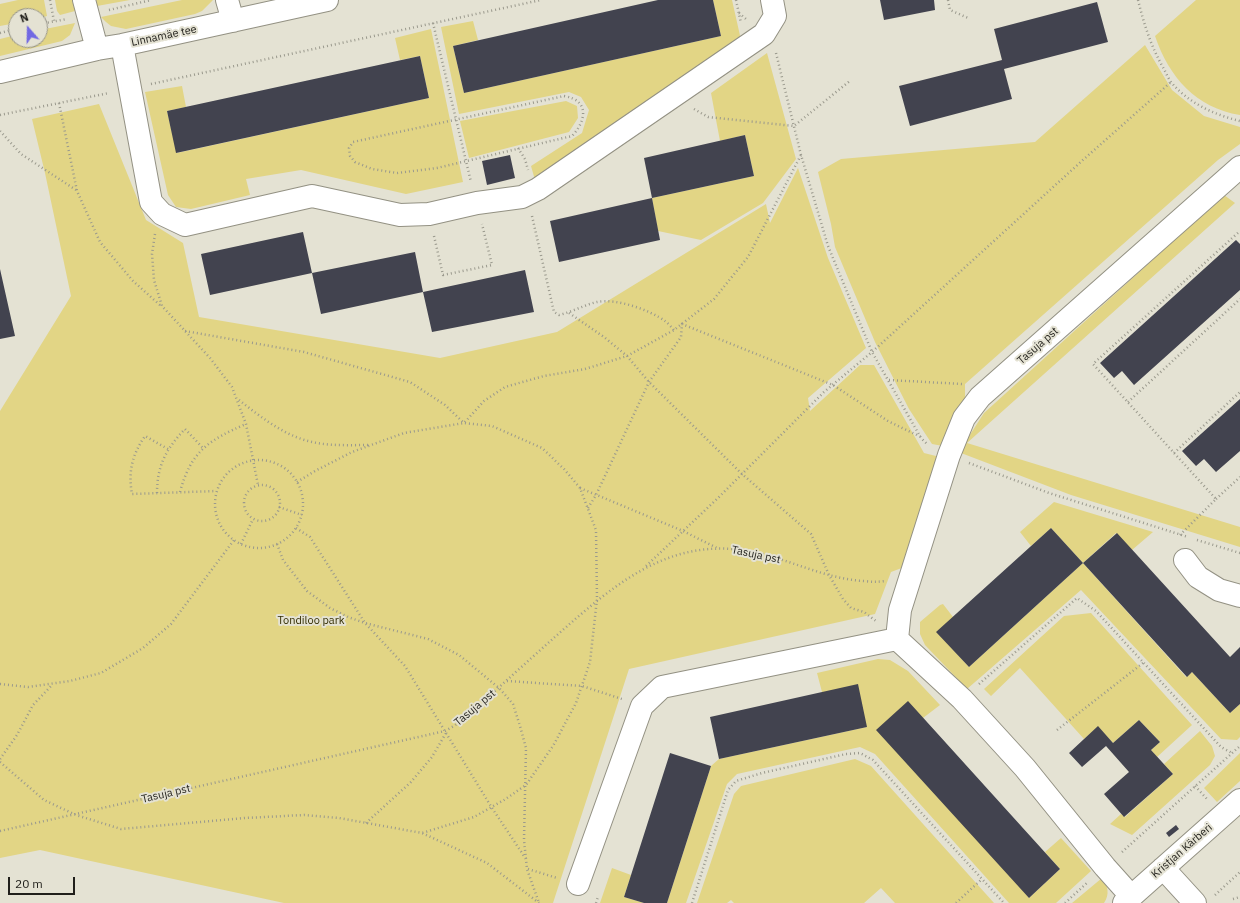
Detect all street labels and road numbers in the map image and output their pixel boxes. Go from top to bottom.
street label: Linnamäe tee [130,23,198,49]
street label: Tasuja pst [1015,325,1061,367]
street label: Tasuja pst [730,543,782,567]
street label: Tasuja pst [452,687,498,729]
street label: Tasuja pst [140,782,192,806]
street label: Kristjan Kärberi [1149,821,1215,881]

